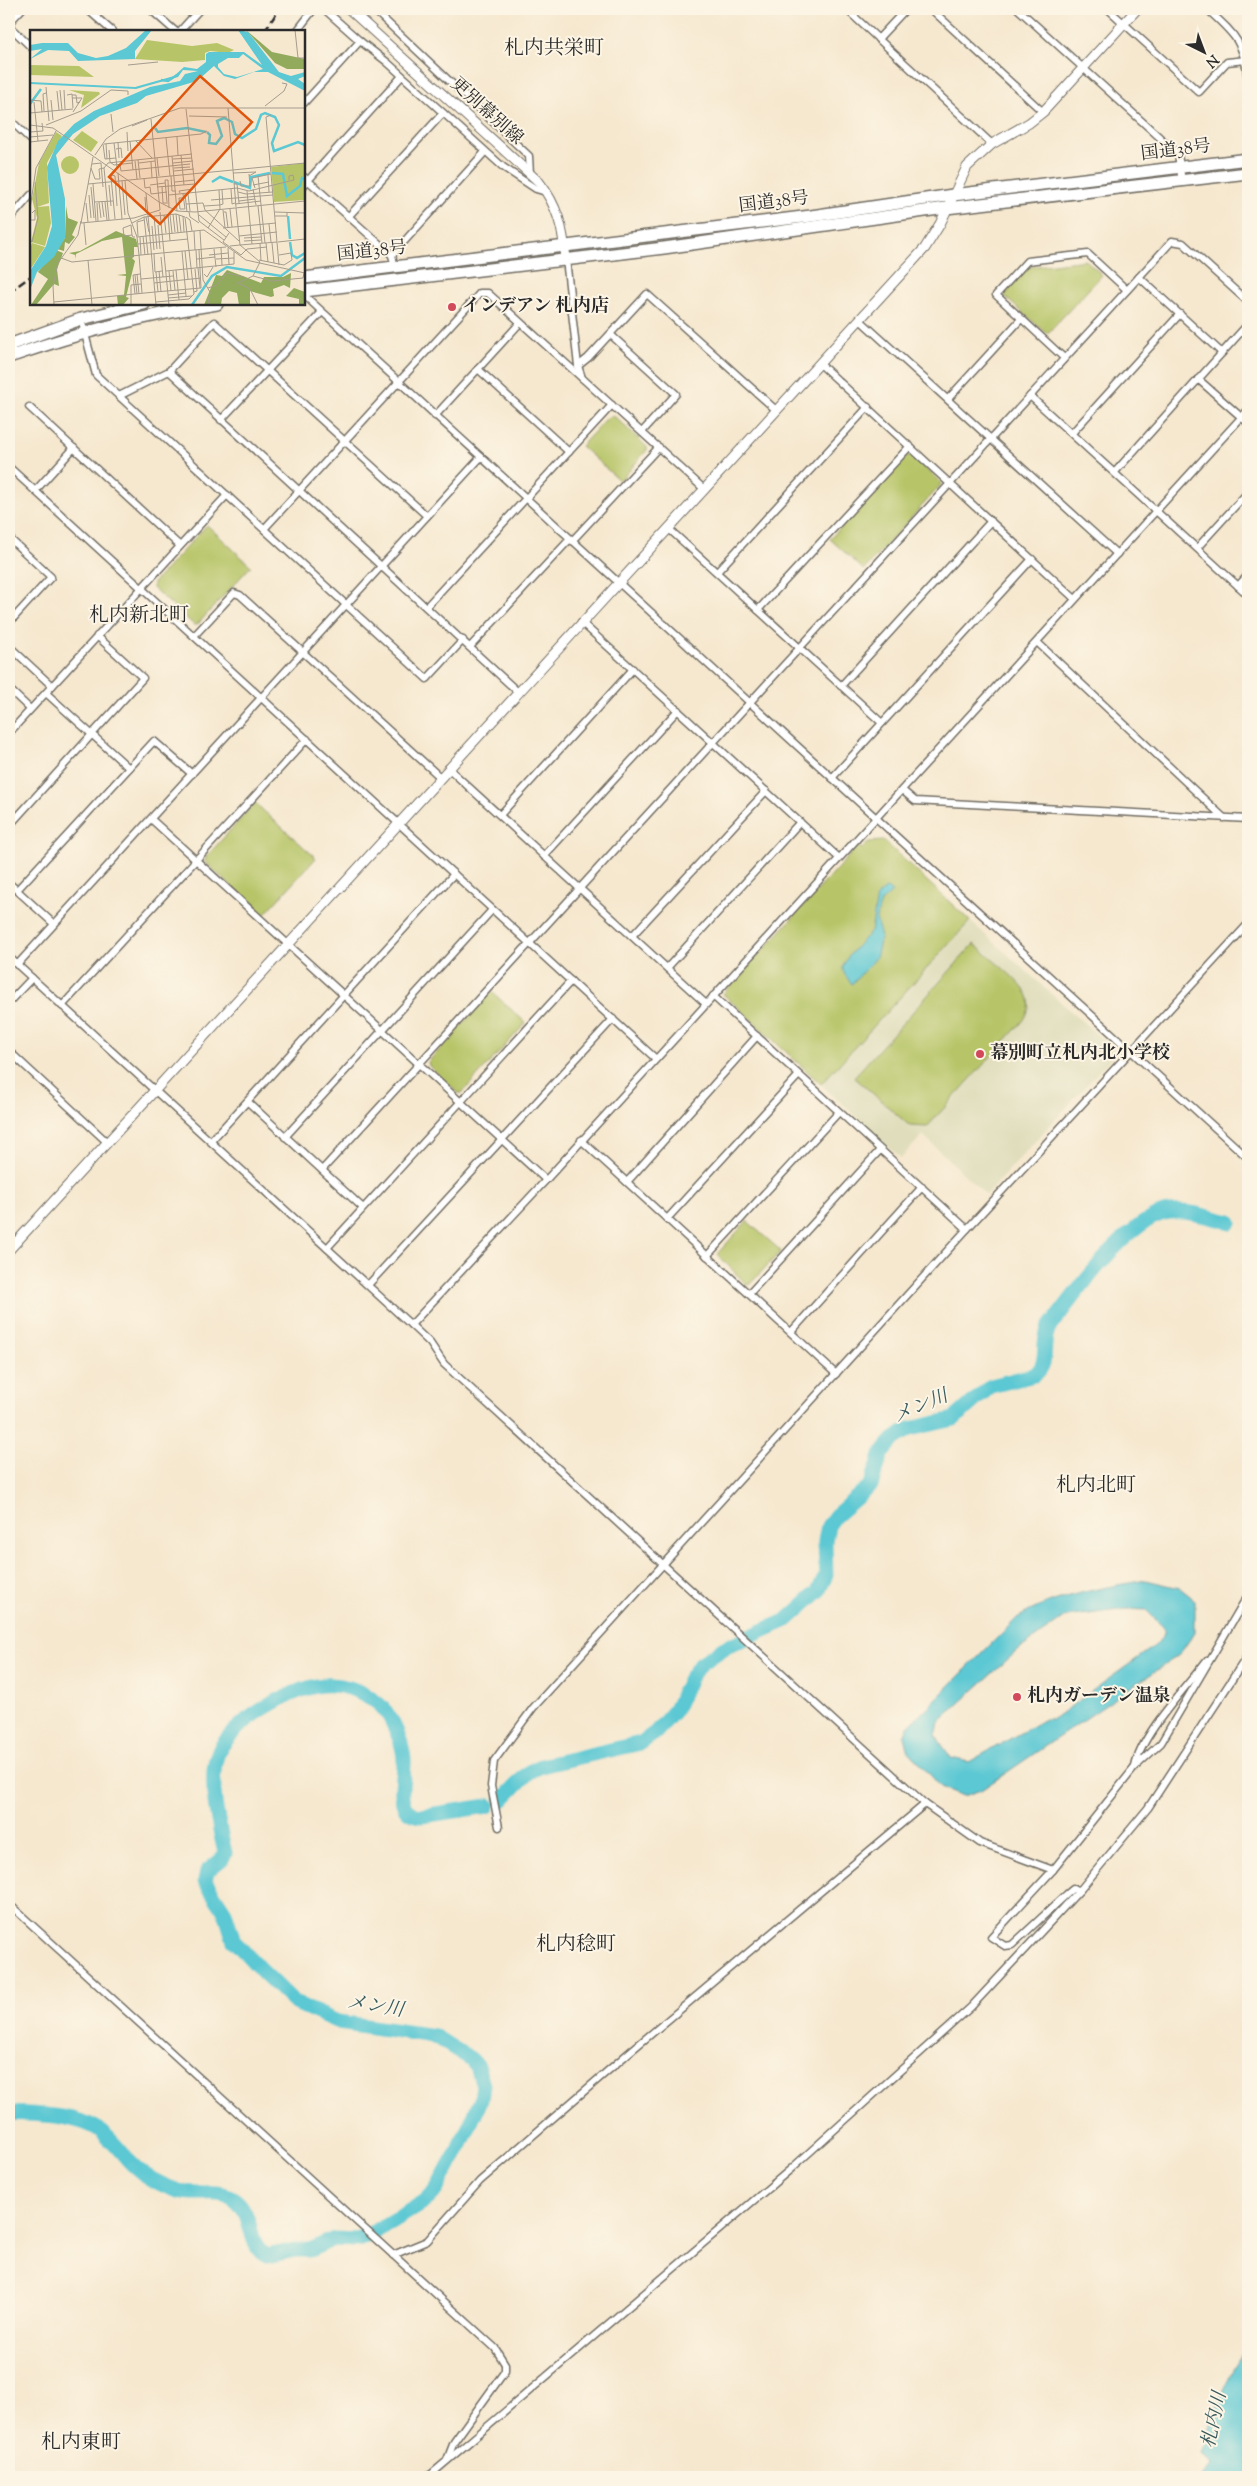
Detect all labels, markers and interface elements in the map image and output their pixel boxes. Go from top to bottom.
north arrow [1180,28,1230,78]
inset map [30,30,305,305]
district label: 札内共栄町 [504,35,604,64]
text: N [1201,49,1222,71]
street label: 更別幕別線 [444,72,528,152]
street label: 国道38号 [1140,134,1212,168]
street label: 国道38号 [738,186,810,220]
street label: 国道38号 [336,235,408,269]
place label: インデアン 札内店 [462,294,609,320]
marker: インデアン 札内店 [446,301,458,313]
district label: 札内新北町 [89,602,189,631]
place label: 幕別町立札内北小学校 [990,1041,1170,1067]
marker: 幕別町立札内北小学校 [974,1048,986,1060]
water label: メン川 [889,1383,954,1431]
district label: 札内北町 [1056,1472,1136,1501]
place label: 札内ガーデン温泉 [1027,1684,1171,1710]
marker: 札内ガーデン温泉 [1011,1691,1023,1703]
district label: 札内稔町 [536,1931,616,1960]
water label: メン川 [345,1989,407,2025]
water label: 札内川 [1196,2387,1235,2451]
district label: 札内東町 [41,2429,121,2458]

